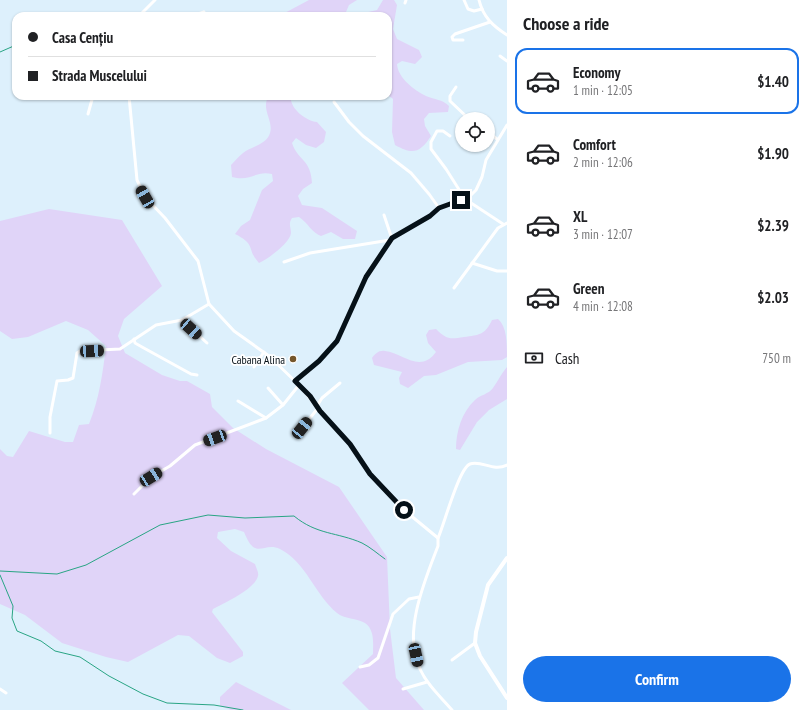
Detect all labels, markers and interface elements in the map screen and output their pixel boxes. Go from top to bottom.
text: Choose a ride [523,12,609,35]
text: Casa Cențiu [52,28,113,47]
icon: car [525,63,561,99]
text: Economy [573,63,621,82]
text: Strada Muscelului [52,66,147,85]
text: $1.40 [757,72,789,91]
text: 1 min · 12:05 [573,82,633,99]
map controls [455,112,495,152]
button: locate [455,112,495,152]
icon: car [525,135,561,171]
text: Comfort [573,135,616,154]
text: $1.90 [757,144,789,163]
text: 2 min · 12:06 [573,154,633,171]
car [134,184,156,210]
route end [452,191,470,209]
icon: car [525,207,561,243]
text: XL [573,207,587,226]
text: $2.39 [757,216,789,235]
text: 3 min · 12:07 [573,226,633,243]
icon: car [525,279,561,315]
text: Green [573,279,605,298]
text: $2.03 [757,288,789,307]
text: 4 min · 12:08 [573,298,633,315]
car [178,317,204,341]
car [80,344,104,358]
icon: cash [523,347,545,369]
text: Cash [555,349,579,368]
text: 750 m [762,350,791,367]
place label: Cabana Alina [231,352,285,367]
marker: Cabana Alina [288,354,298,364]
car [290,415,314,441]
car [202,428,228,448]
car [138,466,164,488]
route start [395,501,413,519]
car [408,642,424,668]
button: Confirm [523,656,791,702]

